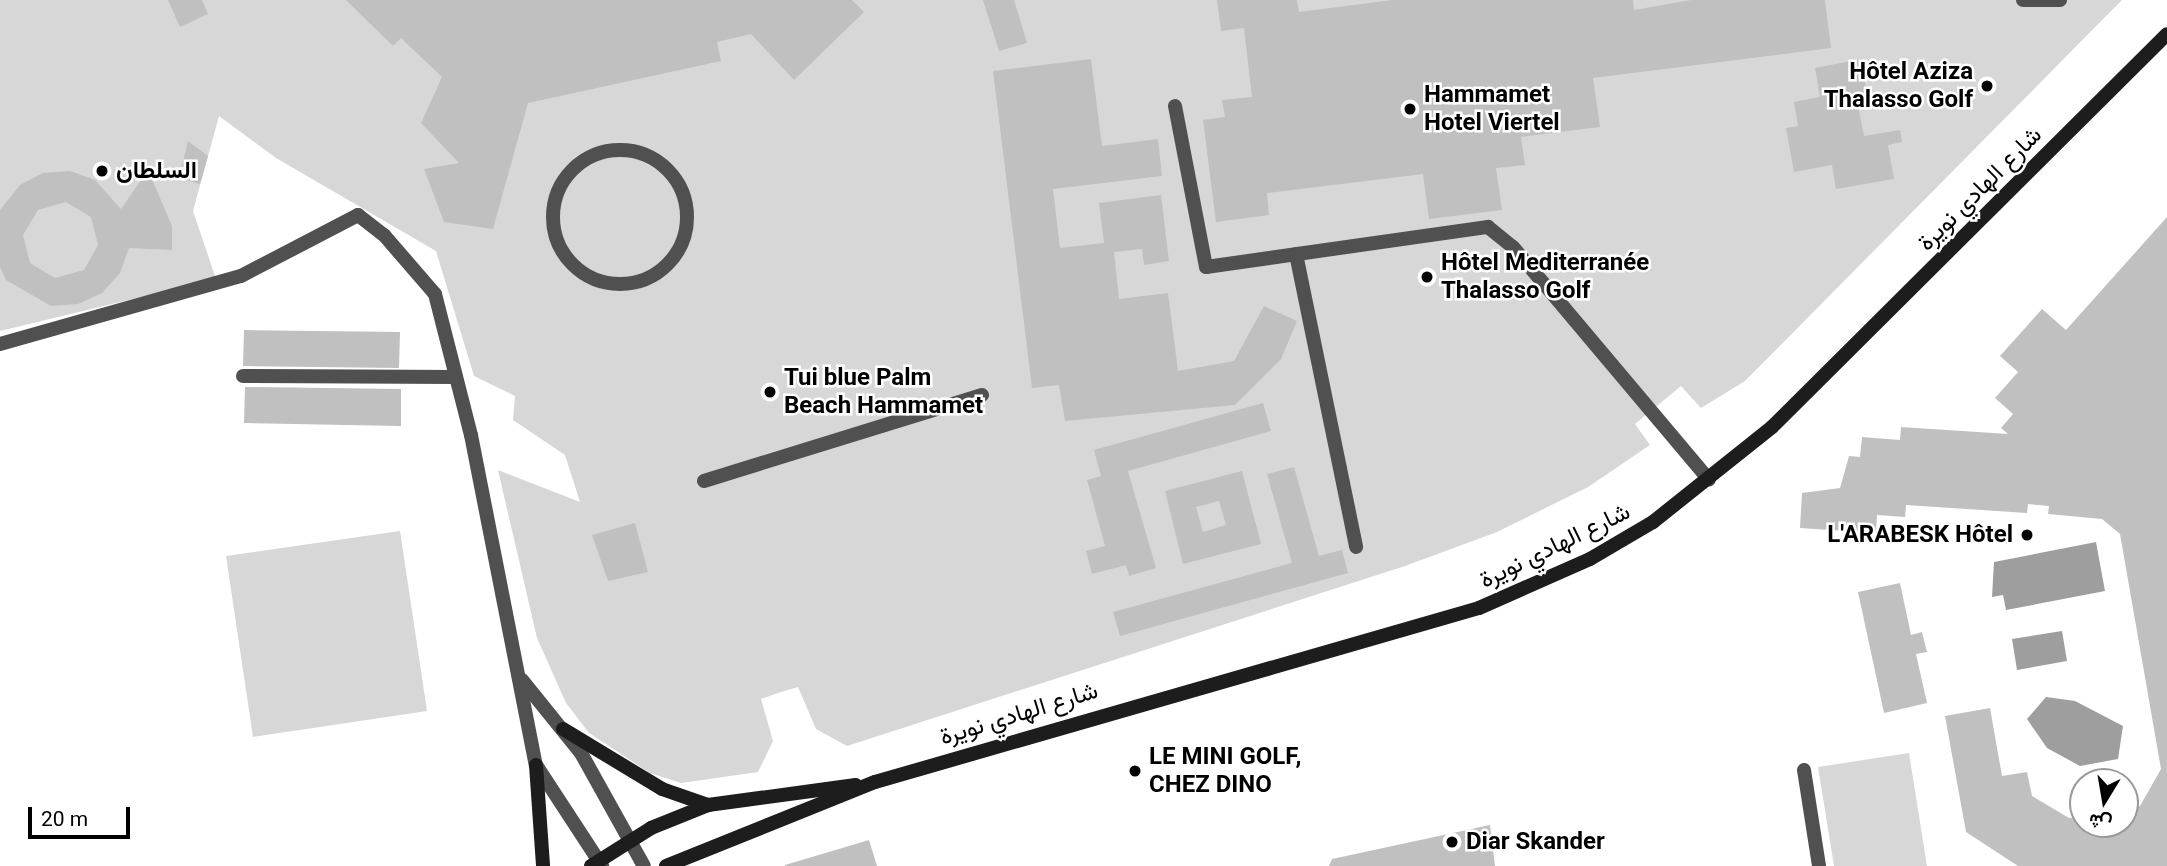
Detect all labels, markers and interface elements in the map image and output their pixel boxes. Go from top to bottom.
place label: Hôtel Aziza Thalasso Golf [1824,58,1973,114]
marker: Hôtel Aziza Thalasso Golf [1979,78,1995,94]
place label: Hammamet Hotel Viertel [1424,81,1560,137]
marker: Hammamet Hotel Viertel [1402,101,1418,117]
street label: شارع الهادي نويرة [1912,121,2048,257]
place label: السلطان [116,157,197,185]
marker: السلطان [94,163,110,179]
place label: Hôtel Mediterranée Thalasso Golf [1441,249,1649,305]
marker: Hôtel Mediterranée Thalasso Golf [1419,269,1435,285]
place label: Tui blue Palm Beach Hammamet [784,364,983,420]
marker: Tui blue Palm Beach Hammamet [762,384,778,400]
street label: شارع الهادي نويرة [1475,497,1635,595]
place label: L'ARABESK Hôtel [1827,521,2013,549]
marker: L'ARABESK Hôtel [2019,527,2035,543]
street label: شارع الهادي نويرة [937,676,1101,752]
place label: LE MINI GOLF, CHEZ DINO [1149,743,1301,799]
marker: LE MINI GOLF, CHEZ DINO [1127,763,1143,779]
north arrow [2069,768,2139,838]
scale bar [32,792,133,836]
text: 20 m [41,807,88,831]
text: ش [2087,809,2114,836]
place label: Diar Skander [1466,828,1605,856]
marker: Diar Skander [1444,834,1460,850]

